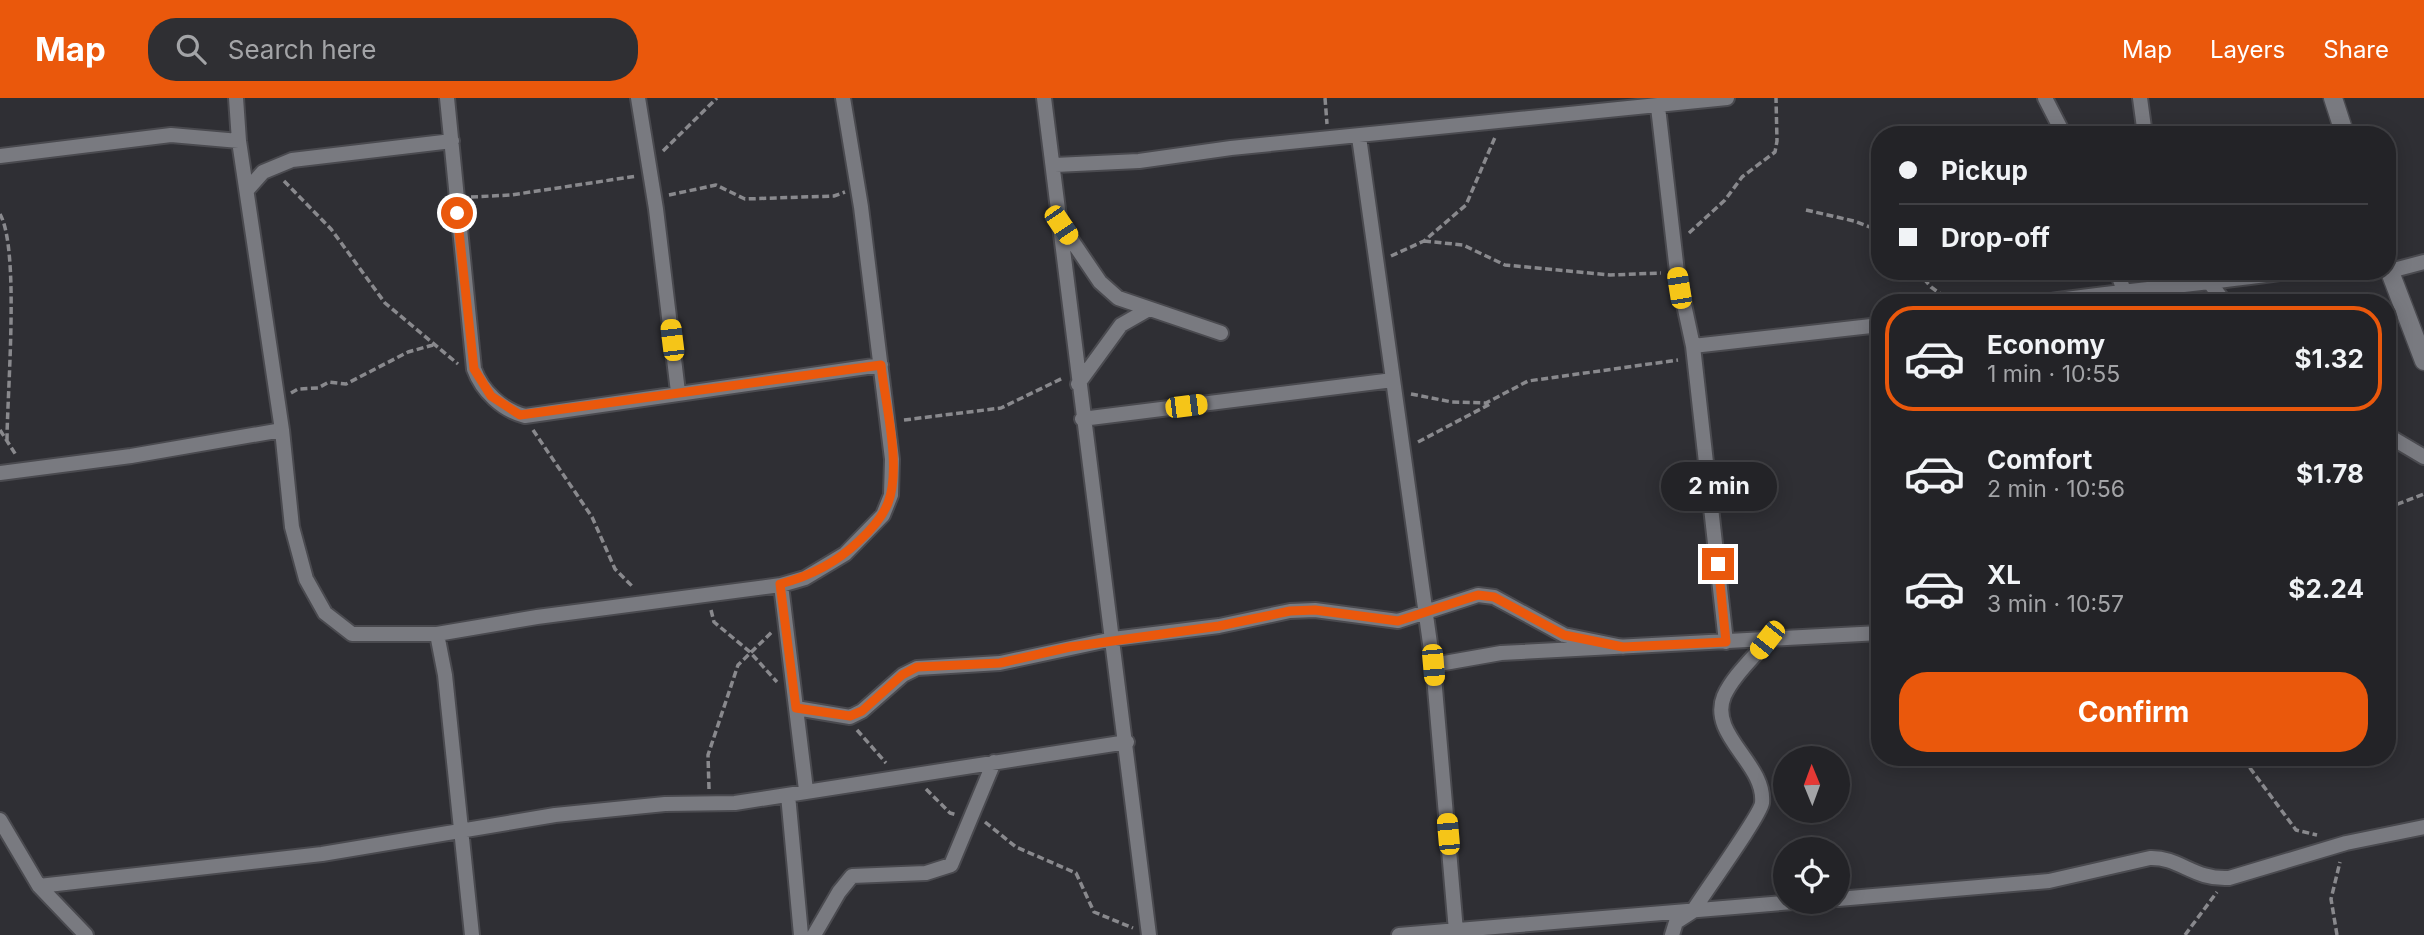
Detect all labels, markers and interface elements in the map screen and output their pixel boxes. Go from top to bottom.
search box [148,18,638,81]
text: Map [35,29,106,69]
icon: search [172,30,210,68]
text: Search here [228,34,376,65]
text: Map [2122,35,2172,64]
text: Layers [2210,35,2285,64]
text: Share [2323,35,2389,64]
text: Pickup [1941,155,2028,186]
route start [441,197,473,229]
car [1041,202,1082,248]
text: Drop-off [1941,222,2050,253]
car [1666,266,1693,310]
car [660,318,685,362]
icon: car [1903,327,1966,390]
text: Economy [1987,329,2105,360]
text: $1.32 [2295,343,2364,374]
text: 1 min · 10:55 [1987,360,2120,388]
car [1164,393,1209,419]
icon: car [1903,442,1966,505]
text: Comfort [1987,444,2092,475]
text: $1.78 [2296,458,2364,489]
callout: 2 min [1660,462,1776,512]
text: 2 min [1688,472,1750,500]
text: 2 min · 10:56 [1987,475,2125,503]
route end [1702,548,1734,580]
icon: car [1903,557,1966,620]
text: XL [1987,559,2021,590]
text: $2.24 [2288,573,2364,604]
text: 3 min · 10:57 [1987,590,2124,618]
car [1746,617,1789,663]
car [1421,643,1446,687]
button: Confirm [1899,672,2368,752]
north arrow [1773,746,1850,822]
map controls [1773,746,1850,914]
car [1436,812,1461,856]
button: locate [1773,837,1850,914]

